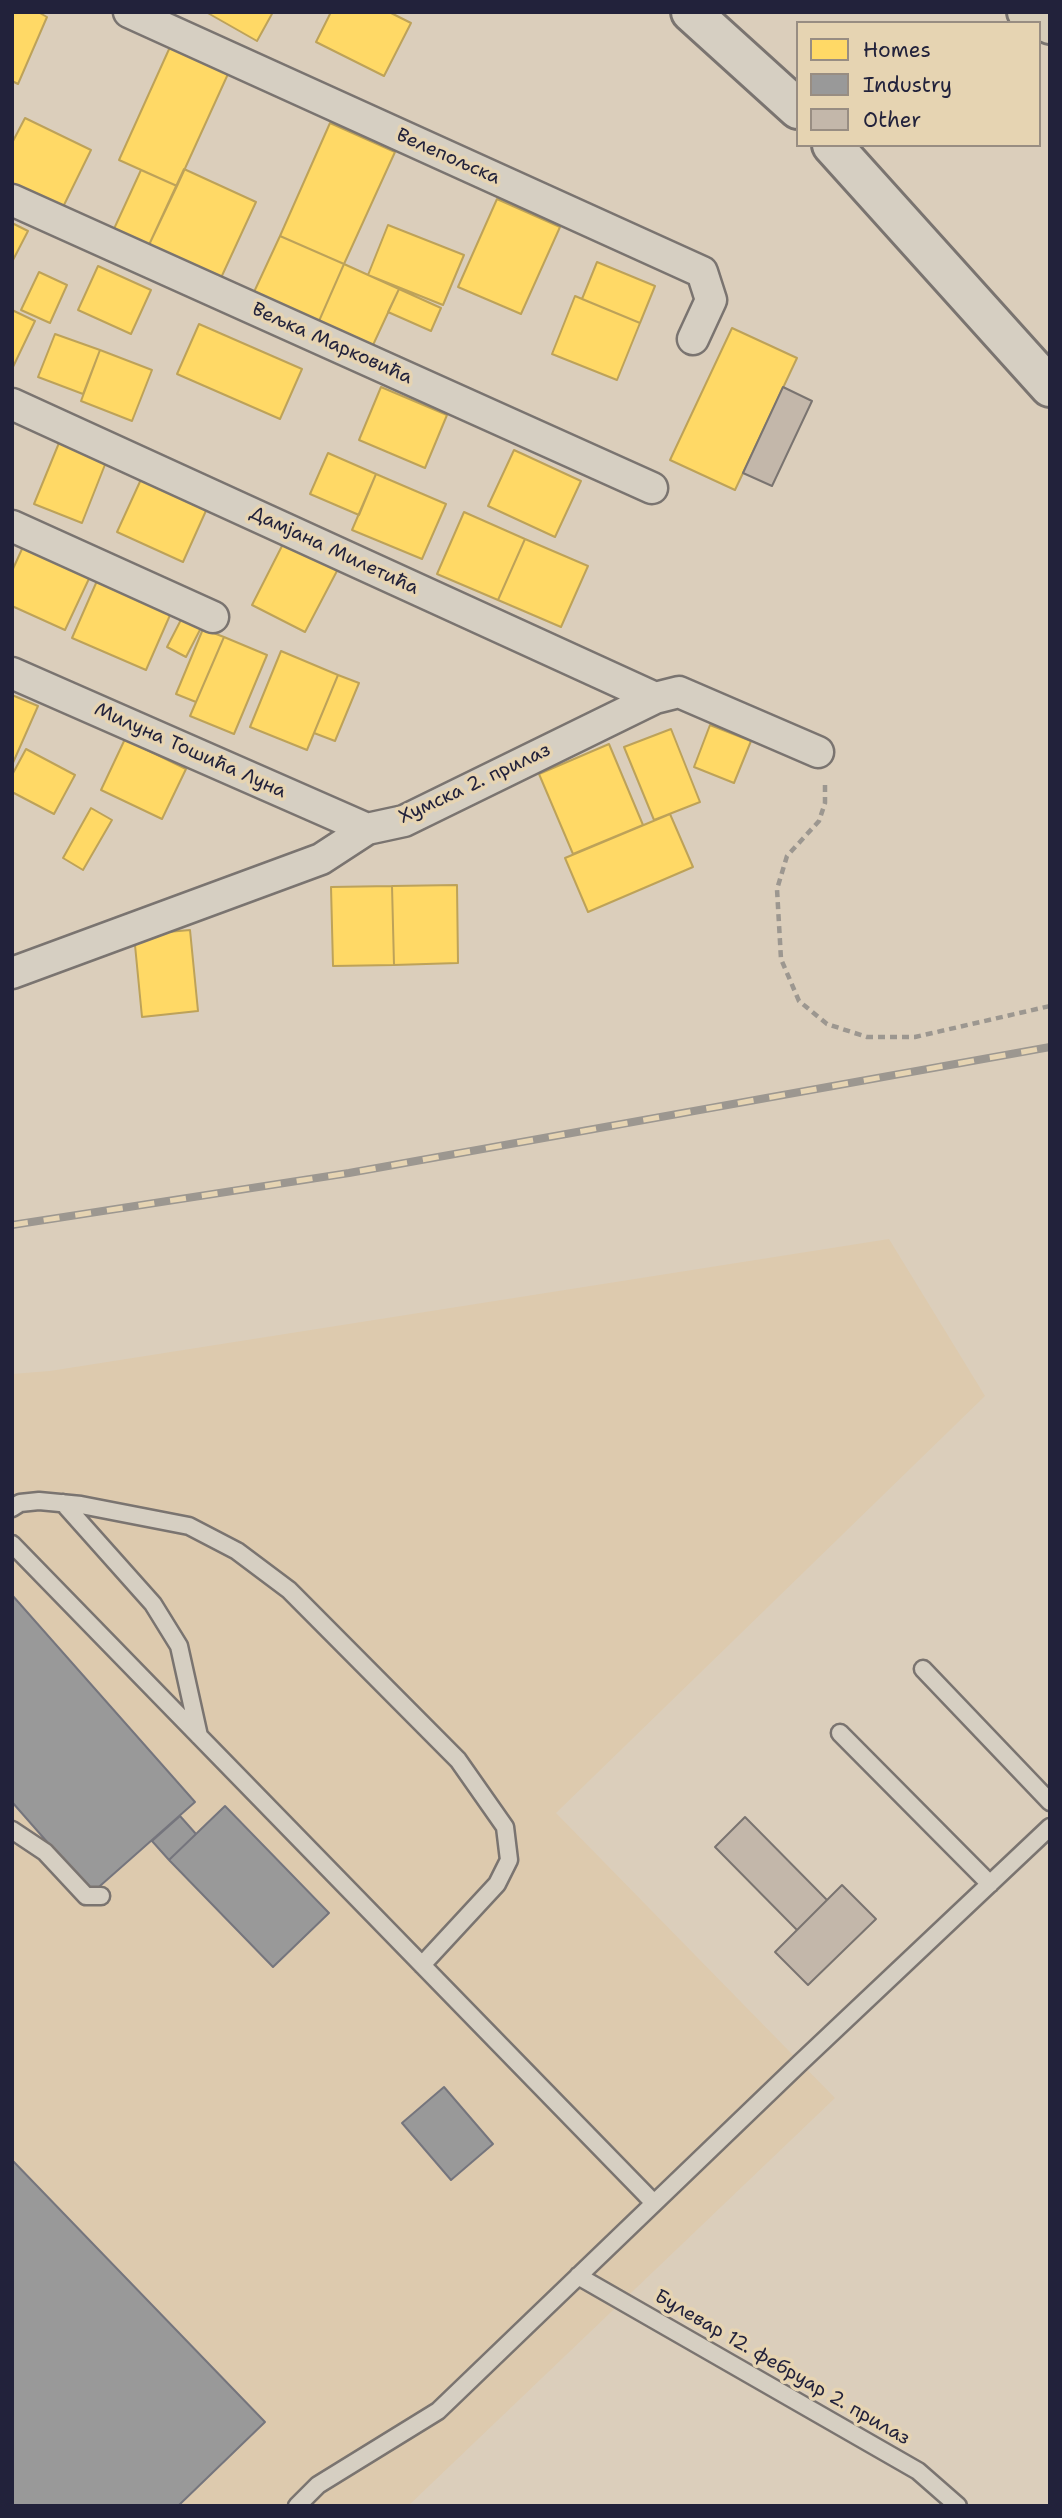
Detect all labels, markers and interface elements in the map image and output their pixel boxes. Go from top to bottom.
legend [796,21,1041,147]
text: Homes [863,36,931,64]
text: Industry [863,71,952,99]
text: Other [863,106,921,134]
street label: Велепољска [393,124,503,190]
street label: Вељка Марковића [248,298,416,390]
street label: Дамјана Милетића [246,502,422,600]
street label: Милуна Тошића Луна [91,698,289,804]
street label: Хумска 2. прилаз [396,739,554,829]
street label: Булевар 12. фебруар 2. прилаз [650,2285,914,2451]

